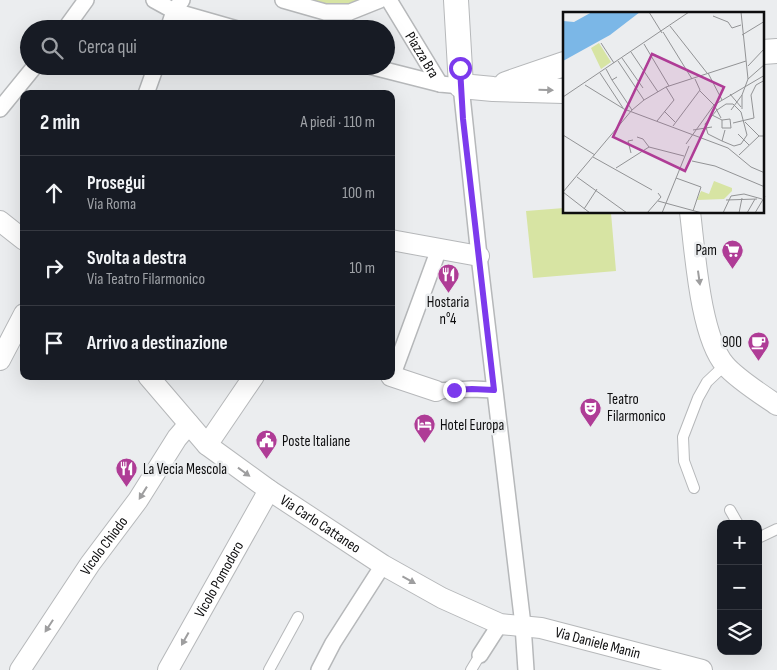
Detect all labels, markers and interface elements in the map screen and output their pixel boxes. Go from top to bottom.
inset map [563,12,764,214]
search box [20,20,395,75]
street label: Piazza Bra [401,28,443,82]
icon: search [38,34,66,62]
text: Cerca qui [78,36,137,59]
route start [449,57,472,80]
one-way arrow [538,86,554,94]
text: 2 min [40,110,80,135]
text: A piedi · 110 m [301,113,375,132]
text: Prosegui [87,172,145,195]
icon: ahead [40,179,68,207]
text: 100 m [342,184,375,203]
text: Via Roma [87,195,136,214]
supermarket icon: Pam [721,238,745,269]
place label: Pam [695,241,717,260]
text: Svolta a destra [87,247,187,270]
icon: right [40,254,68,282]
text: 10 m [349,259,375,278]
restaurant icon: Hostaria n°4 [436,262,460,293]
text: Via Teatro Filarmonico [87,270,205,289]
one-way arrow [695,271,703,287]
place label: Hostaria n°4 [427,293,469,329]
icon: arrive [40,329,68,357]
cafe icon: 900 [746,330,770,361]
text: Arrivo a destinazione [87,332,228,355]
place label: 900 [722,333,742,352]
route end [443,379,466,402]
place label: Teatro Filarmonico [607,390,666,426]
theatre icon: Teatro Filarmonico [579,396,603,427]
hotel icon: Hotel Europa [412,413,436,444]
place label: Hotel Europa [440,416,504,435]
public building icon: Poste Italiane [254,429,278,460]
place label: Poste Italiane [282,432,350,451]
restaurant icon: La Vecia Mescola [115,457,139,488]
place label: La Vecia Mescola [143,460,227,479]
one-way arrow [237,466,250,477]
one-way arrow [138,487,147,500]
street label: Via Carlo Cattaneo [276,491,364,558]
street label: Vicolo Chiodo [76,513,132,579]
map controls [717,520,762,655]
button: + [717,520,762,565]
street label: Vicolo Pomodoro [190,538,248,621]
button: − [717,565,762,610]
one-way arrow [403,575,416,584]
button: layers [717,610,762,655]
one-way arrow [44,620,54,633]
street label: Via Daniele Manin [553,623,643,664]
one-way arrow [181,632,190,645]

